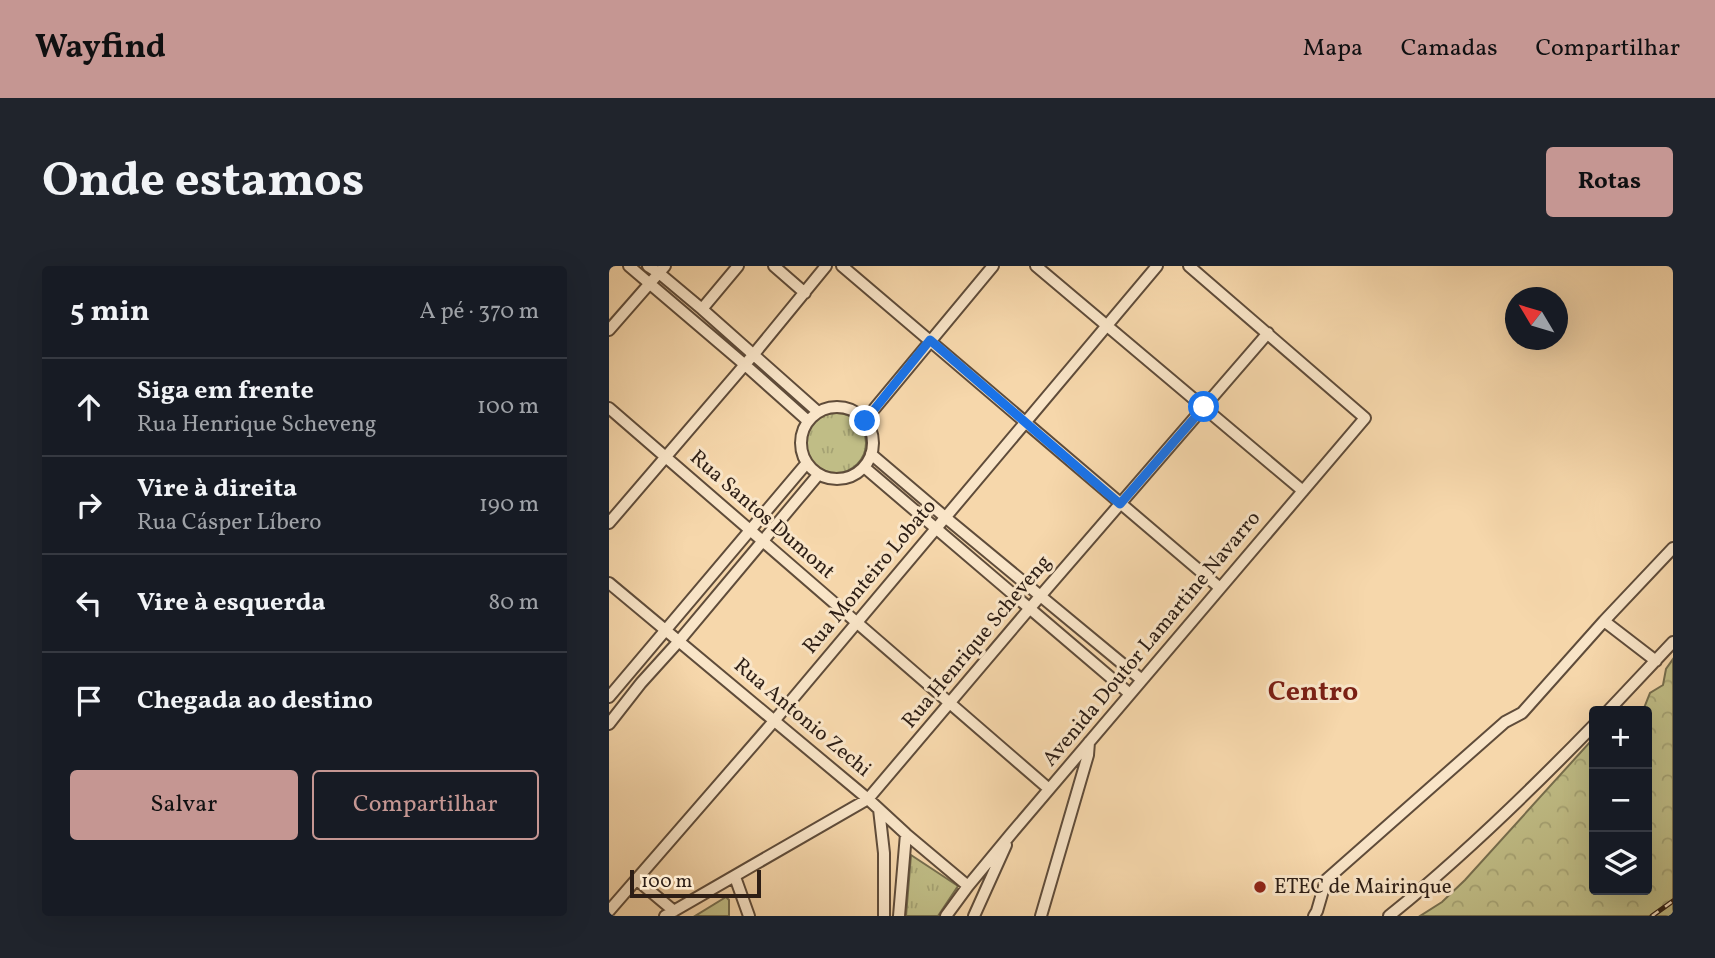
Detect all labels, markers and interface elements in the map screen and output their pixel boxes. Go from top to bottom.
text: Wayfind [35,26,166,72]
text: Mapa [1303,32,1363,66]
text: Camadas [1401,32,1497,66]
text: Compartilhar [1535,32,1680,66]
button: Rotas [1546,147,1673,217]
text: Onde estamos [42,148,364,217]
north arrow [1505,287,1568,350]
text: 5 min [70,291,150,333]
text: A pé · 370 m [420,296,539,328]
text: Siga em frente [137,373,314,409]
icon: ahead [70,388,108,426]
text: 100 m [477,391,539,423]
route start [1188,391,1219,422]
route end [849,405,880,436]
text: Rua Henrique Scheveng [137,409,376,441]
street label: Rua Santos Dumont [683,444,841,586]
text: Vire à direita [137,471,297,507]
icon: right [70,486,108,524]
text: 190 m [479,489,539,521]
street label: Rua Monteiro Lobato [797,493,943,661]
street label: Avenida Doutor Lamartine Navarro [1036,505,1268,773]
text: Rua Cásper Líbero [137,507,322,539]
street label: Rua Henrique Scheveng [896,549,1058,735]
icon: left [70,584,108,622]
text: Vire à esquerda [137,585,326,621]
text: 80 m [489,587,539,619]
street label: Rua Antonio Zechi [727,652,877,784]
district label: Centro [1268,673,1358,712]
icon: arrive [70,682,108,720]
text: Chegada ao destino [137,683,373,719]
map controls [1589,706,1652,895]
button: + [1589,706,1652,769]
button: − [1589,769,1652,832]
button: Salvar [70,770,298,840]
button: Compartilhar [312,770,539,840]
button: layers [1589,832,1652,895]
scale bar [630,867,761,899]
text: 100 m [641,869,692,895]
place label: ETEC de Mairinque [1274,873,1452,902]
marker: ETEC de Mairinque [1252,879,1268,895]

